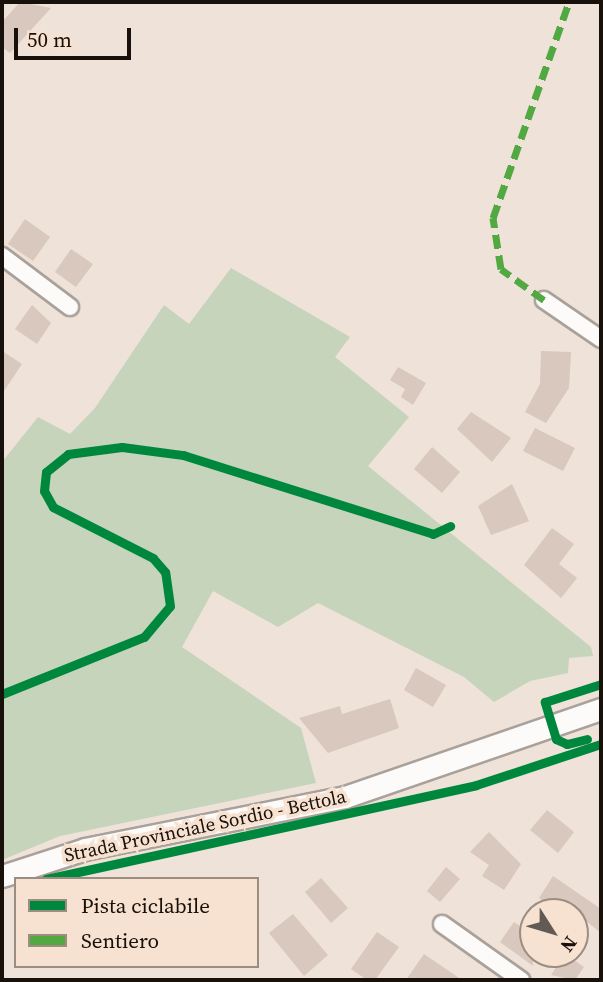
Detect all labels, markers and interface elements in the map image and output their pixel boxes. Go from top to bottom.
scale bar [18,14,135,58]
text: 50 m [27,25,72,54]
street label: Strada Provinciale Sordio - Bettola [62,785,348,867]
legend [14,877,259,968]
text: Pista ciclabile [81,891,210,920]
north arrow [519,898,589,968]
text: Sentiero [81,926,159,955]
text: N [555,931,584,958]

